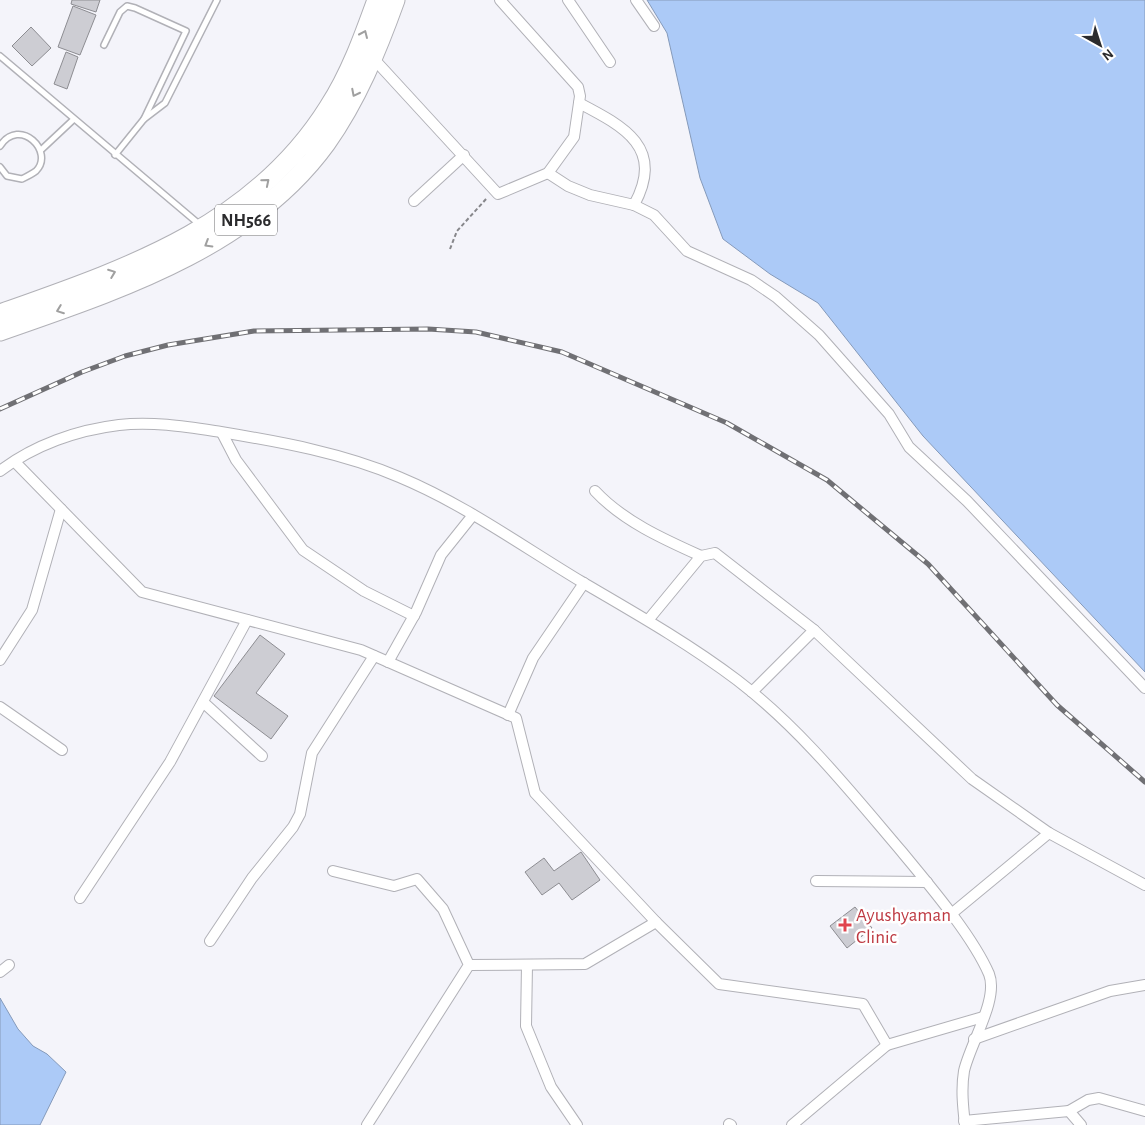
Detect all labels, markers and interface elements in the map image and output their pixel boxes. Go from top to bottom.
north arrow [1075,20,1125,70]
one-way arrow [357,30,368,39]
text: N [1099,46,1116,63]
one-way arrow [351,88,361,97]
one-way arrow [260,179,269,188]
road number: NH566 [215,204,277,236]
one-way arrow [205,238,214,248]
one-way arrow [107,269,116,280]
one-way arrow [56,304,64,314]
place label: Ayushyaman Clinic [856,906,951,947]
marker: Ayushyaman Clinic [838,918,852,932]

